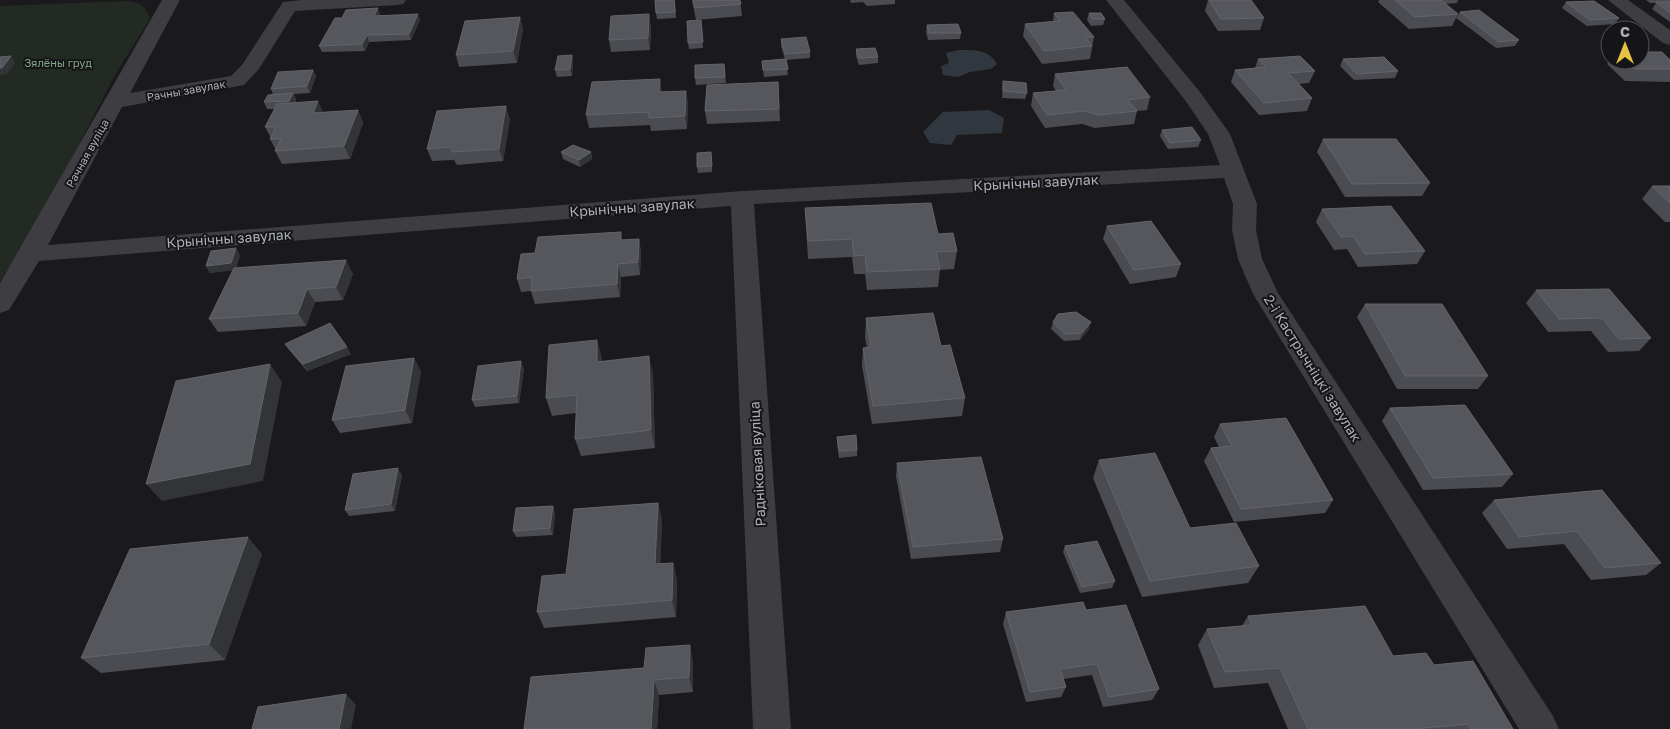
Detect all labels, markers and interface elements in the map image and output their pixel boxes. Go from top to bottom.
north arrow [1600,20,1650,70]
text: С [1620,23,1630,40]
park label: Зялёны груд [24,56,92,69]
street label: Рачны завулак [146,77,227,103]
street label: Рачная вуліца [63,117,111,189]
street label: Крынічны завулак [973,170,1099,194]
street label: Крынічны завулак [569,194,695,220]
street label: Крынічны завулак [166,225,292,251]
street label: 2-і Кастрычніцкі завулак [1261,291,1365,445]
street label: Радніковая вуліца [745,401,769,527]

